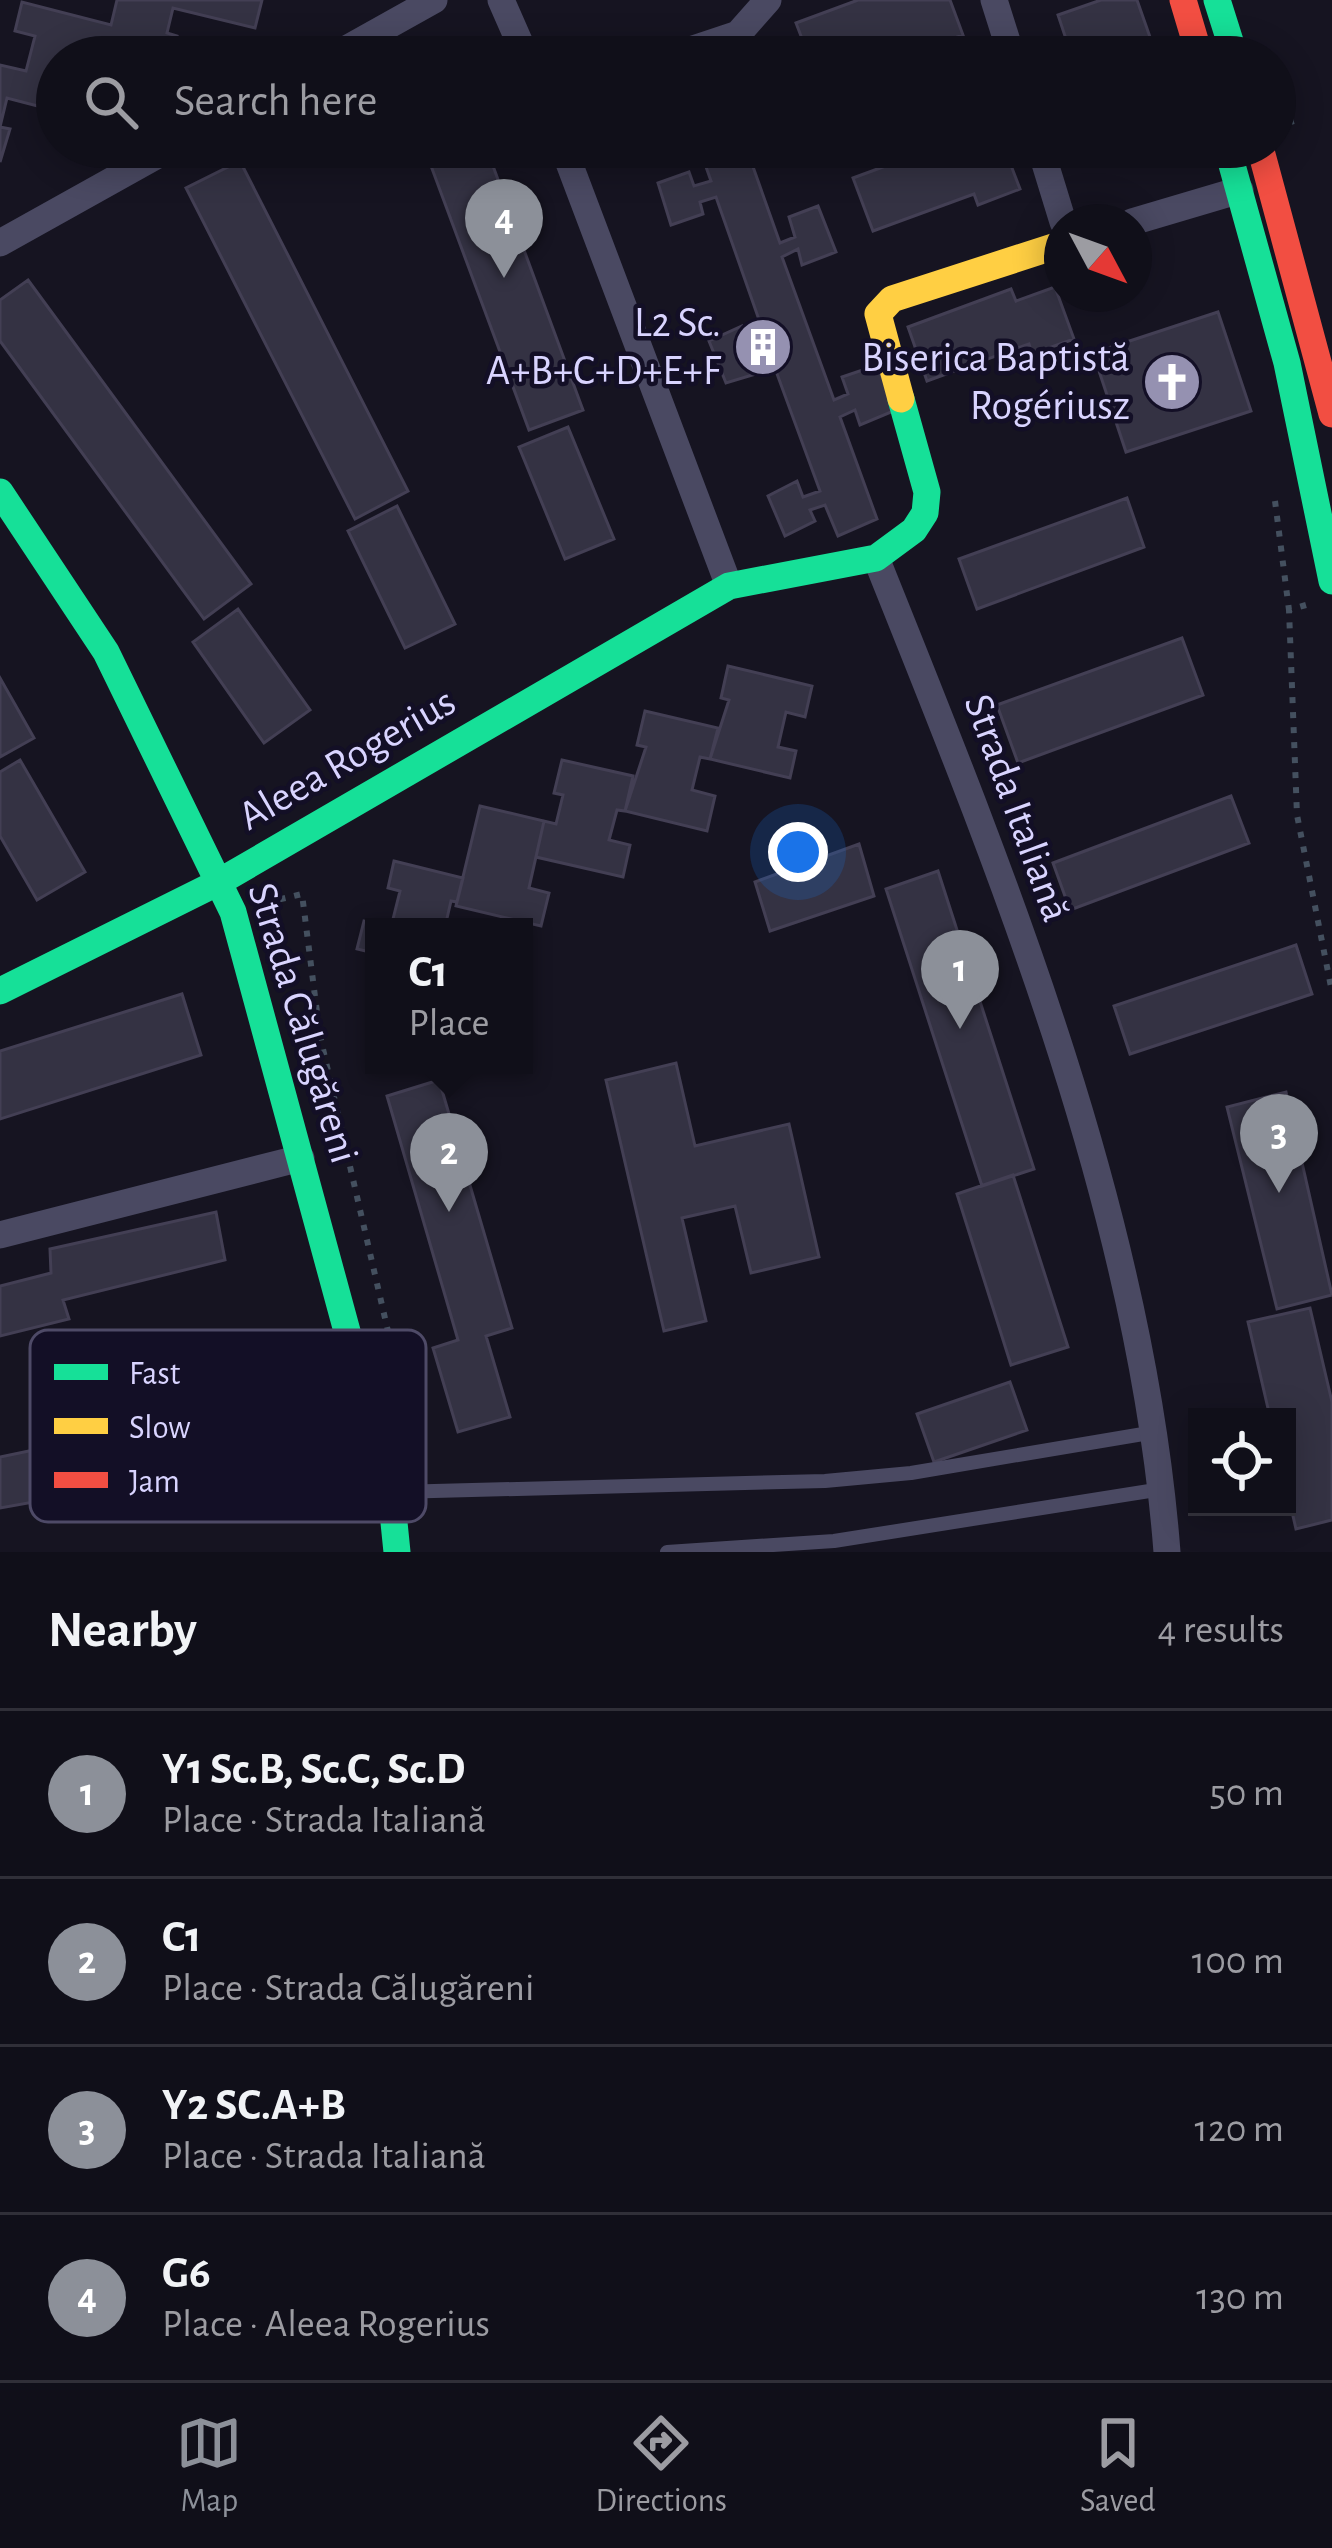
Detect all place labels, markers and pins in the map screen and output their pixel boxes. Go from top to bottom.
pin: 4 [465,179,543,278]
place label: L2 Sc. A+B+C+D+E+F [486,302,722,392]
building icon: L2 Sc. A+B+C+D+E+F [732,316,794,378]
place label: Biserica Baptistă Rogériusz [861,337,1130,427]
church icon: Biserica Baptistă Rogériusz [1141,351,1203,413]
pin: 1 [921,930,999,1029]
pin: 3 [1240,1094,1318,1193]
pin: 2 [410,1113,488,1212]

